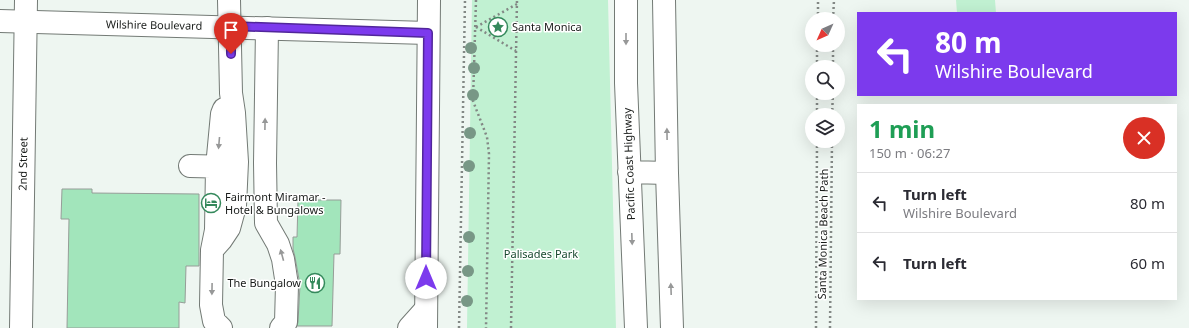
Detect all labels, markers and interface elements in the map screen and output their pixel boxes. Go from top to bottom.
north arrow [805,12,845,52]
map controls [805,12,845,148]
pin [214,13,248,54]
street label: Wilshire Boulevard [106,16,202,33]
place icon: Santa Monica [487,16,509,38]
icon: arrive [220,19,242,41]
place label: Santa Monica [512,19,582,34]
text: 80 m [935,23,1002,61]
icon: left [869,28,921,80]
one-way arrow [623,33,629,46]
text: Wilshire Boulevard [935,59,1093,83]
button: search [805,60,845,100]
street label: Pacific Coast Highway [619,107,638,221]
button: layers [805,108,845,148]
text: 1 min [869,112,935,145]
one-way arrow [262,117,268,130]
button: close [1123,117,1165,159]
one-way arrow [664,127,670,140]
street label: 2nd Street [15,137,30,191]
one-way arrow [216,137,223,149]
text: 150 m · 06:27 [869,144,950,162]
street label: Santa Monica Beach Path [814,169,831,299]
text: Turn left [903,184,967,204]
place label: Fairmont Miramar - Hotel & Bungalows [225,189,326,217]
hotel icon: Fairmont Miramar - Hotel & Bungalows [200,192,222,214]
icon: left [869,192,891,214]
text: 80 m [1130,193,1165,213]
text: Wilshire Boulevard [903,204,1017,222]
one-way arrow [629,233,635,246]
park label: Palisades Park [504,246,578,261]
one-way arrow [278,249,284,262]
icon: left [869,252,891,274]
text: Turn left [903,253,967,273]
text: 60 m [1130,253,1165,273]
position arrow [405,257,447,299]
restaurant icon: The Bungalow [304,272,326,294]
place label: The Bungalow [227,275,301,290]
one-way arrow [668,282,674,295]
one-way arrow [209,283,215,296]

